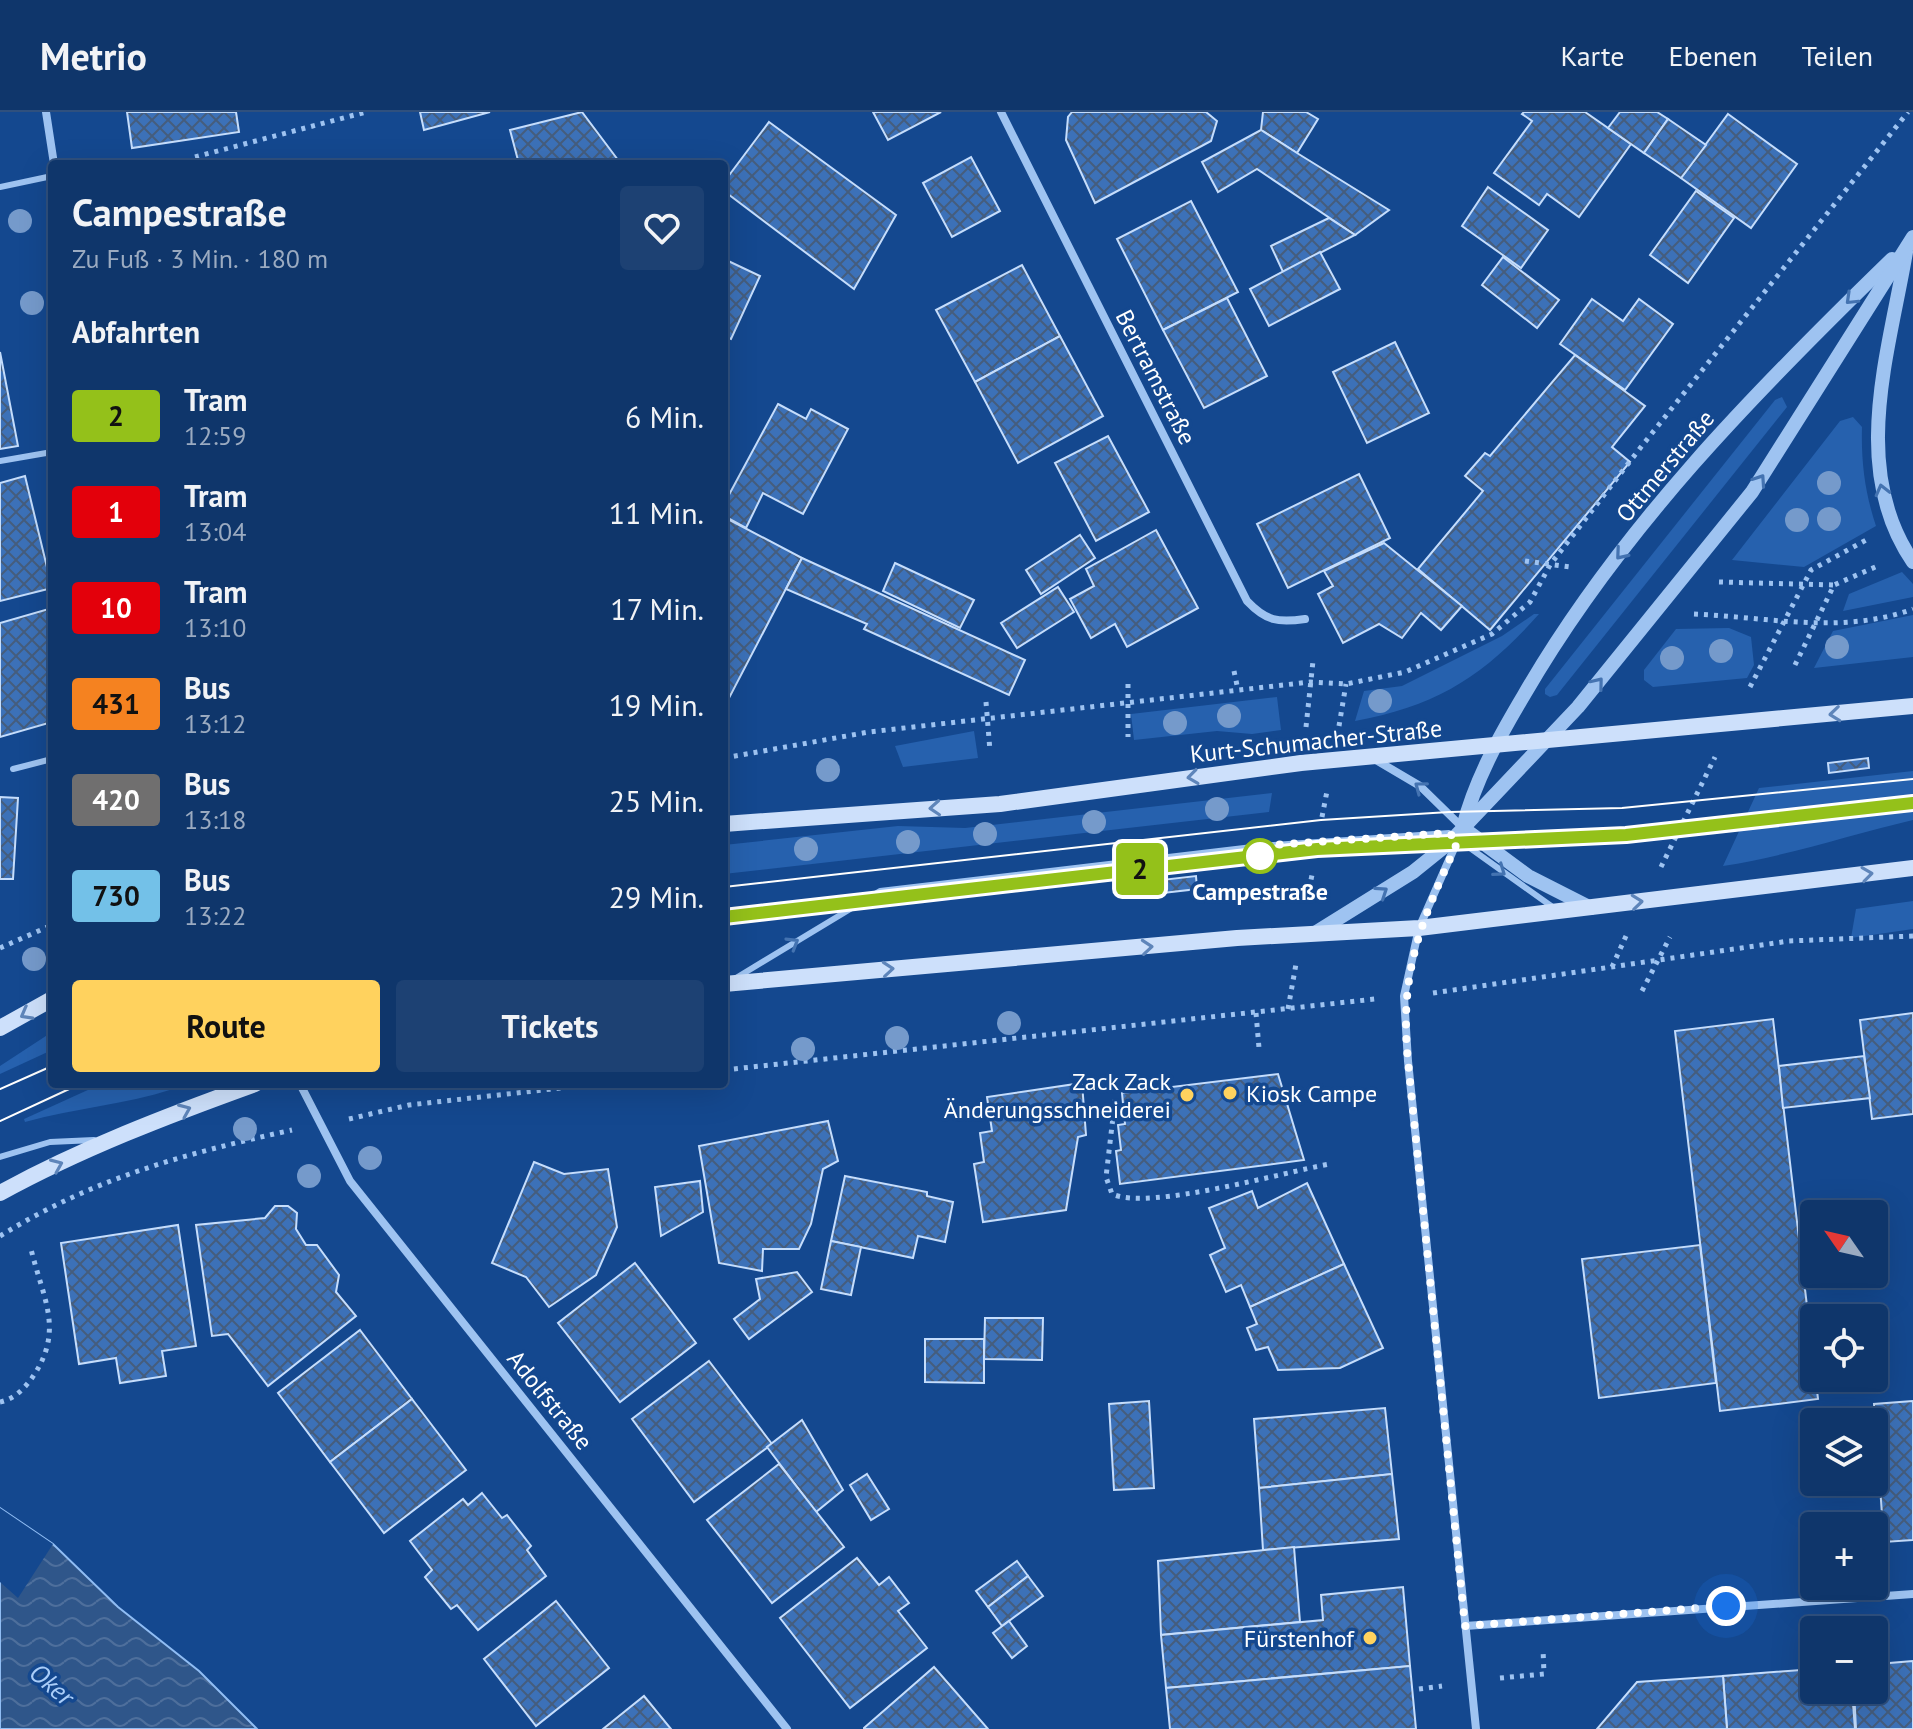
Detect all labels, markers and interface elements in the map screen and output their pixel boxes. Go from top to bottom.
text: Metrio [40,31,147,80]
text: Karte [1560,37,1624,74]
text: Ebenen [1668,37,1758,74]
text: Teilen [1802,37,1873,74]
button: heart [620,186,704,270]
text: Campestraße [72,187,287,236]
text: Zu Fuß · 3 Min. · 180 m [72,242,328,275]
one-way arrow [1846,290,1860,304]
street label: Bertramstraße [1109,304,1203,450]
text: Abfahrten [72,312,200,351]
text: Tram [184,380,247,419]
text: 2 [108,397,124,434]
text: 6 Min. [625,397,704,436]
street label: Ottmerstraße [1609,403,1721,529]
text: 12:59 [184,419,246,452]
one-way arrow [1750,474,1765,488]
text: Tram [184,476,247,515]
one-way arrow [1875,484,1892,498]
text: 1 [108,493,124,530]
text: 11 Min. [609,493,704,532]
text: 13:04 [184,515,246,548]
one-way arrow [1616,544,1631,559]
text: Tram [184,572,247,611]
text: 10 [100,589,132,626]
text: 17 Min. [610,589,704,628]
text: 13:10 [184,611,246,644]
text: Bus [184,668,231,707]
one-way arrow [1588,678,1603,692]
text: 431 [92,685,140,722]
text: 19 Min. [609,685,704,724]
one-way arrow [1829,706,1842,723]
text: 13:12 [184,707,246,740]
street label: Kurt-Schumacher-Straße [1189,712,1443,770]
text: Bus [184,764,231,803]
one-way arrow [1186,768,1200,785]
text: 420 [92,781,140,818]
text: 25 Min. [609,781,704,820]
one-way arrow [1415,782,1429,797]
one-way arrow [928,799,941,816]
text: 13:18 [184,803,246,836]
marker: Campestraße [1243,839,1277,873]
line badge: 2 [1114,843,1166,895]
text: 2 [1132,850,1148,887]
text: Bus [184,860,231,899]
one-way arrow [1491,861,1505,875]
one-way arrow [1860,866,1873,883]
place label: Campestraße [1192,876,1328,907]
text: 730 [92,877,140,914]
text: 29 Min. [609,877,704,916]
one-way arrow [1373,887,1387,902]
one-way arrow [1631,894,1644,911]
text: 13:22 [184,899,246,932]
one-way arrow [784,937,799,953]
one-way arrow [1141,938,1154,955]
one-way arrow [882,961,895,978]
button: Route [72,980,380,1072]
button: Tickets [396,980,704,1072]
one-way arrow [20,1004,35,1020]
place label: Zack Zack Änderungsschneiderei [944,1066,1171,1125]
place label: Kiosk Campe [1246,1078,1377,1109]
marker: Kiosk Campe [1221,1084,1239,1102]
marker: Zack Zack Änderungsschneiderei [1178,1086,1196,1104]
one-way arrow [177,1103,191,1119]
one-way arrow [49,1158,63,1174]
north arrow [1800,1200,1888,1288]
map controls [1800,1200,1888,1704]
button: locate [1800,1304,1888,1392]
street label: Adolfstraße [500,1344,600,1456]
button: layers [1800,1408,1888,1496]
button: + [1800,1512,1888,1600]
your location [1706,1586,1746,1626]
button: − [1800,1616,1888,1704]
place label: Fürstenhof [1244,1623,1355,1654]
marker: Fürstenhof [1361,1629,1379,1647]
water label: Oker [23,1656,82,1713]

